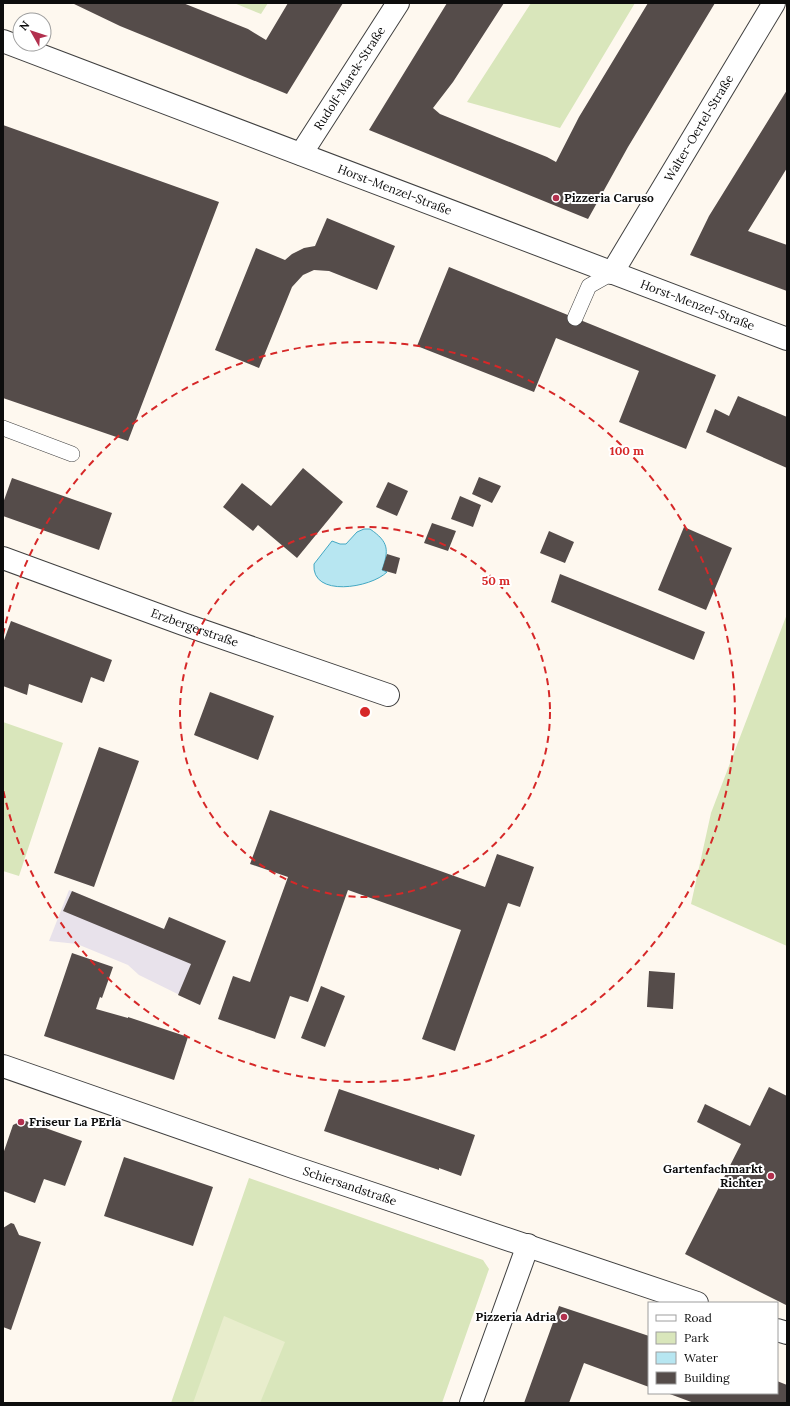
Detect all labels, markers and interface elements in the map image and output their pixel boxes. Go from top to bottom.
north arrow [12,12,52,52]
text: N [16,18,33,33]
street label: Rudolf-Marek-Straße [310,23,388,133]
street label: Walter-Oertel-Straße [661,71,737,184]
street label: Horst-Menzel-Straße [336,161,455,218]
place label: Pizzeria Caruso [564,190,654,205]
marker: Pizzeria Caruso [551,193,561,203]
street label: Horst-Menzel-Straße [638,276,757,333]
text: 100 m [610,443,644,458]
text: 50 m [482,573,510,588]
street label: Erzbergerstraße [149,605,241,650]
centre of rings [358,705,372,719]
place label: Friseur La PErla [29,1114,122,1129]
marker: Friseur La PErla [16,1117,26,1127]
place label: Gartenfachmarkt Richter [663,1161,764,1190]
street label: Schiersandstraße [301,1163,399,1209]
marker: Gartenfachmarkt Richter [766,1171,776,1181]
legend [648,1302,778,1394]
place label: Pizzeria Adria [476,1309,557,1324]
text: Road [684,1310,712,1325]
marker: Pizzeria Adria [559,1312,569,1322]
text: Park [684,1330,710,1345]
text: Water [684,1350,719,1365]
text: Building [684,1370,730,1385]

